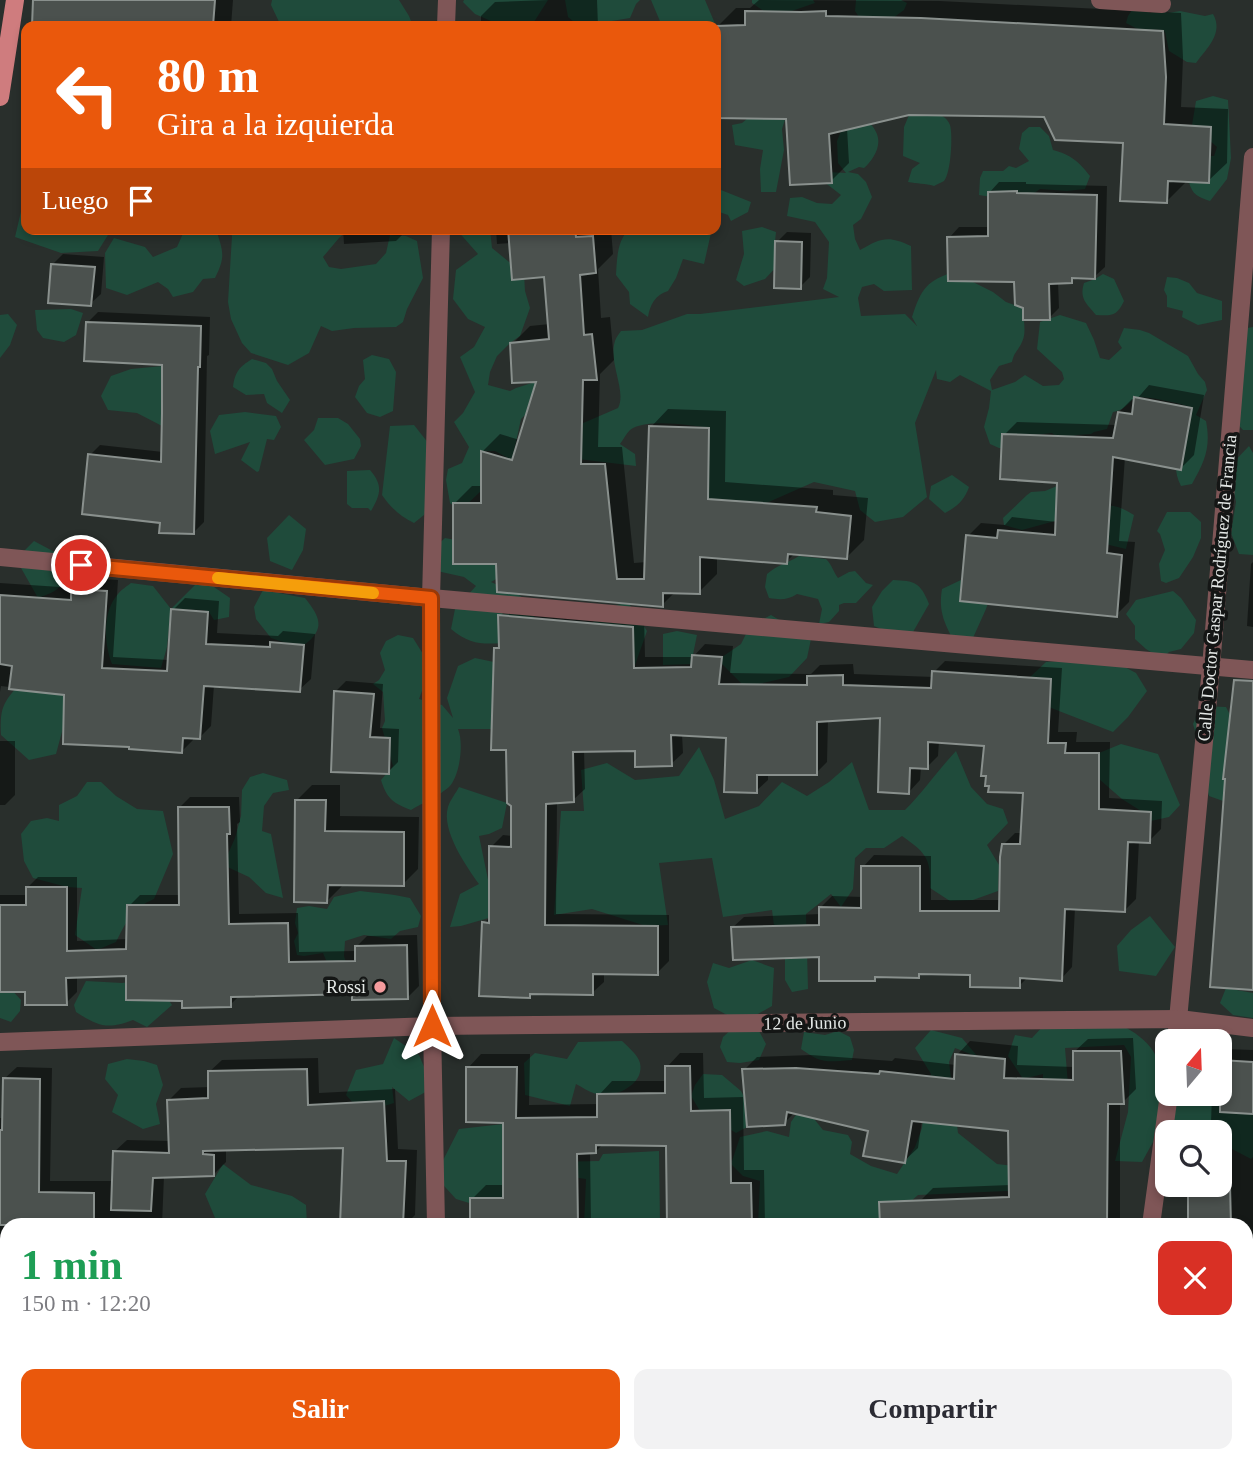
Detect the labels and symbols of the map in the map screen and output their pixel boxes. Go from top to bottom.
street label: Calle Doctor Gaspar Rodríguez de Francia [1194,434,1240,742]
pin [51,535,111,595]
place label: Rossi [326,977,366,997]
marker: Rossi [372,979,388,995]
position arrow [395,989,469,1063]
street label: 12 de Junio [763,1012,847,1034]
north arrow [1155,1029,1232,1106]

